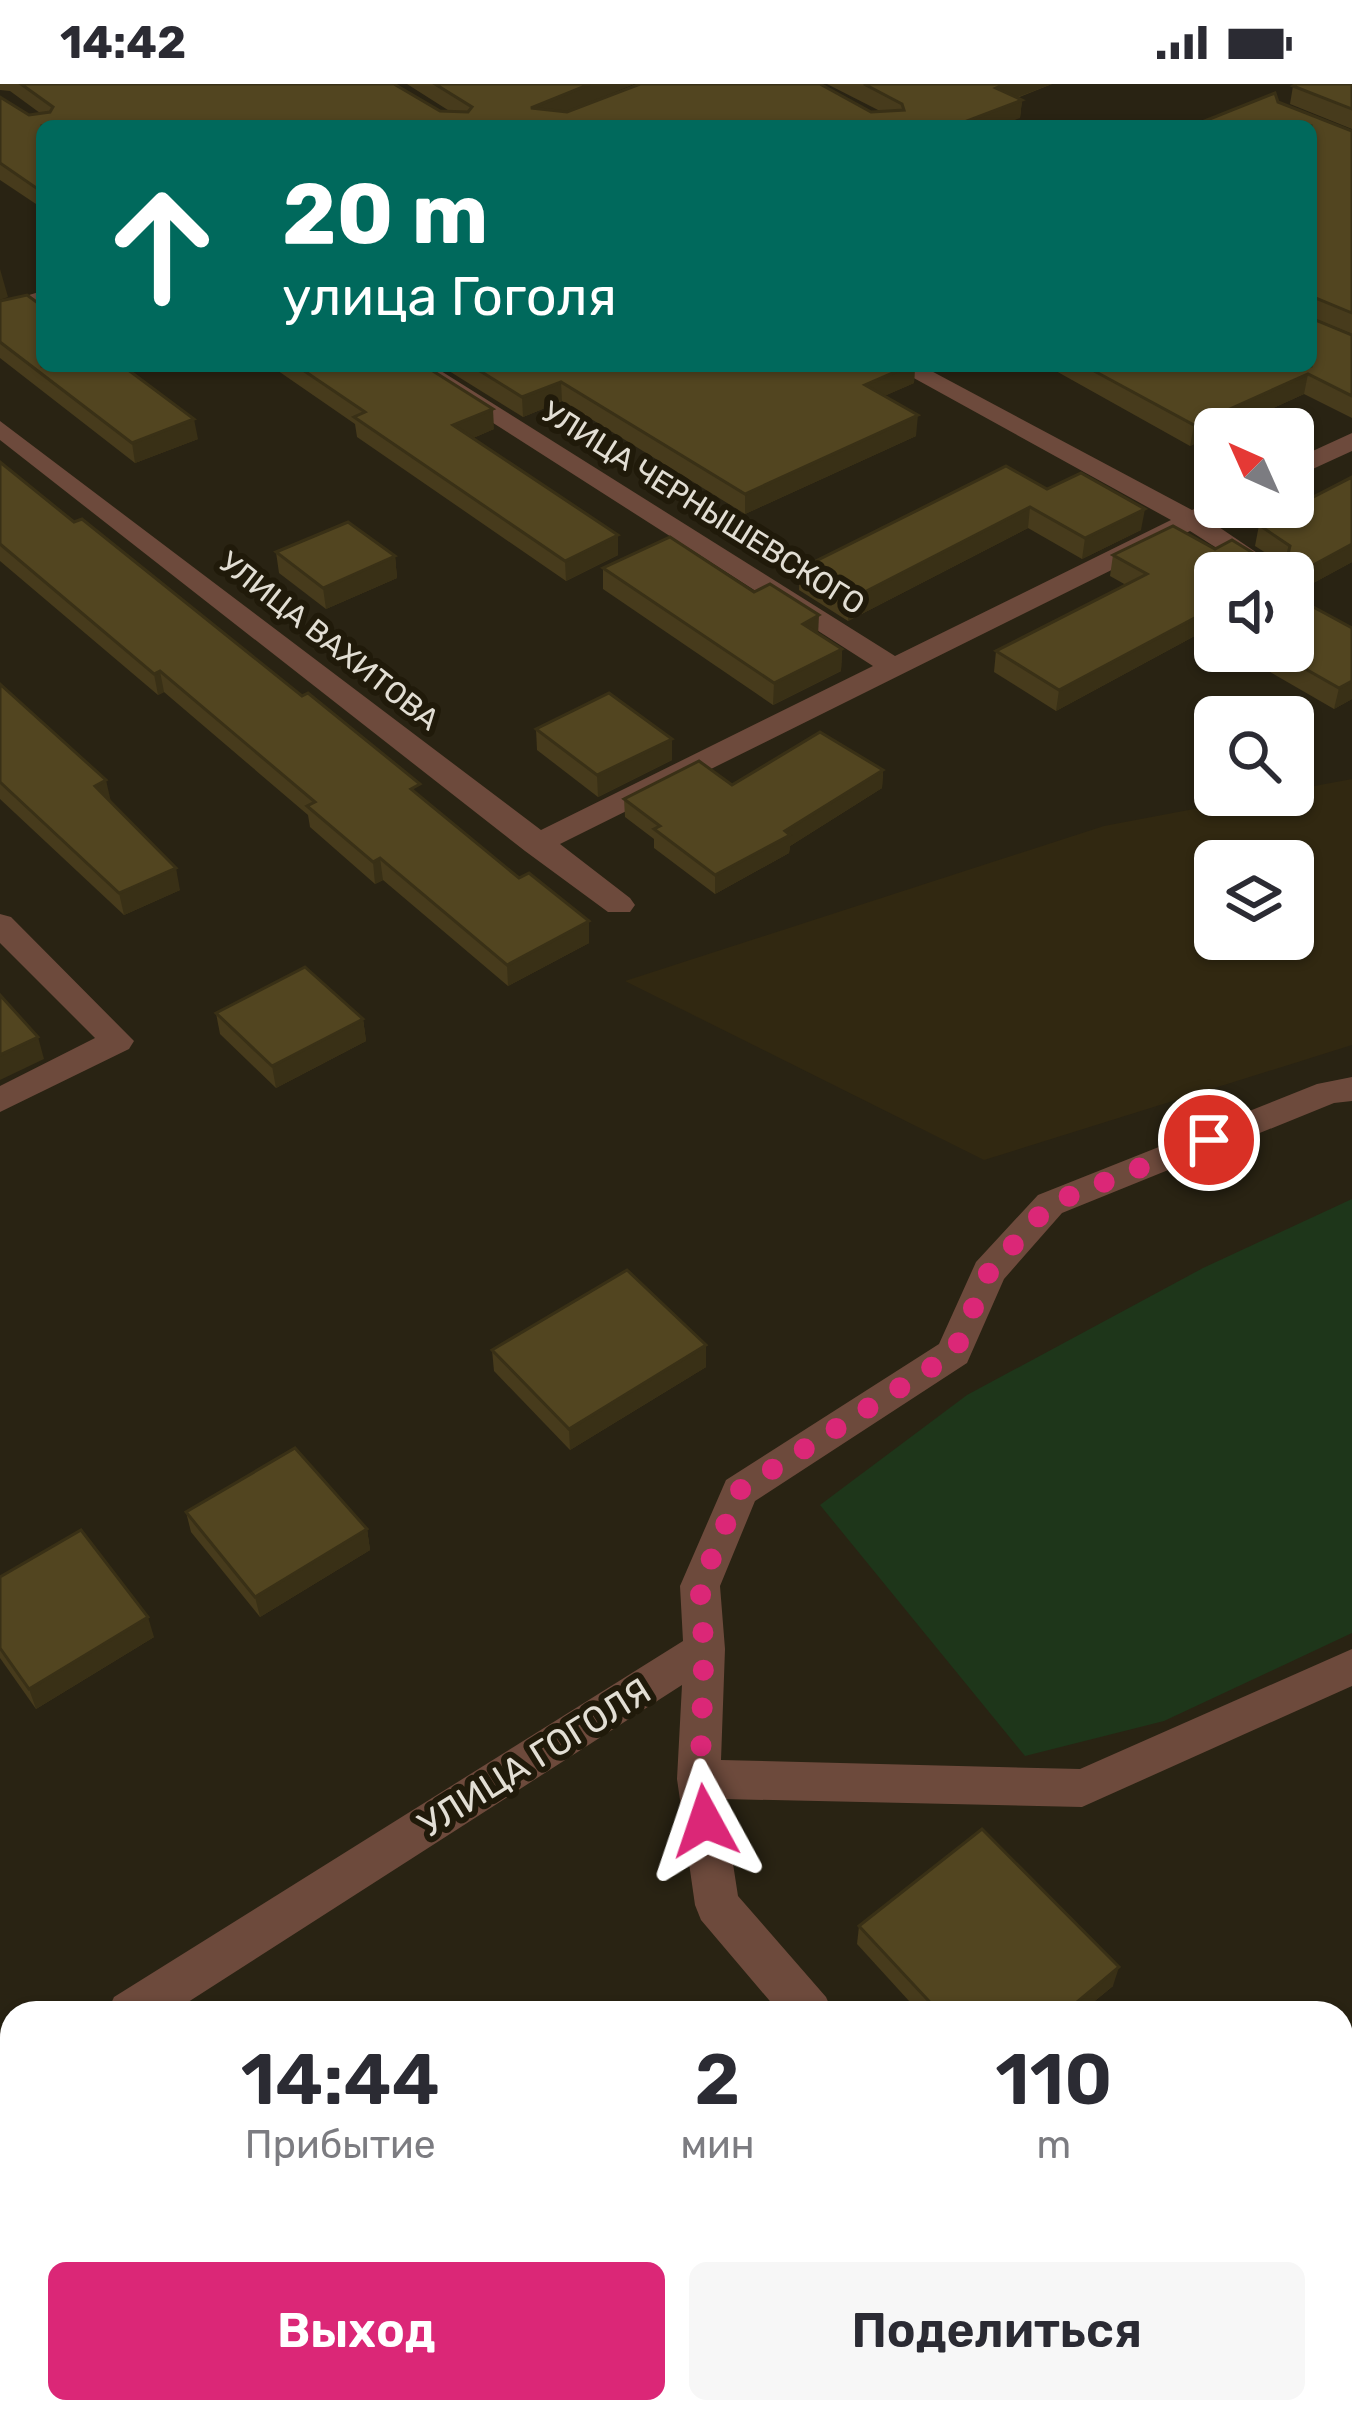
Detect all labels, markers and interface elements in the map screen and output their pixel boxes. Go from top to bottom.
text: 14:42 [60,16,186,69]
text: 20 m [282,164,489,264]
icon: ahead [84,168,240,324]
text: улица Гоголя [282,265,617,329]
street label: УЛИЦА ЧЕРНЫШЕВСКОГО [535,394,871,622]
north arrow [1194,408,1314,528]
map controls [1194,408,1314,960]
street label: УЛИЦА ВАХИТОВА [212,544,446,738]
button: sound [1194,552,1314,672]
button: search [1194,696,1314,816]
button: layers [1194,840,1314,960]
pin [1158,1089,1260,1191]
icon: arrive [1176,1107,1242,1173]
street label: УЛИЦА ГОГОЛЯ [410,1669,658,1846]
position arrow [642,1758,768,1884]
text: 14:44 [241,2037,440,2122]
text: 2 [695,2037,740,2122]
text: 110 [995,2037,1112,2122]
text: Прибытие [245,2122,436,2168]
text: мин [680,2122,754,2168]
text: m [1036,2122,1071,2168]
button: Выход [48,2262,665,2400]
button: Поделиться [689,2262,1305,2400]

